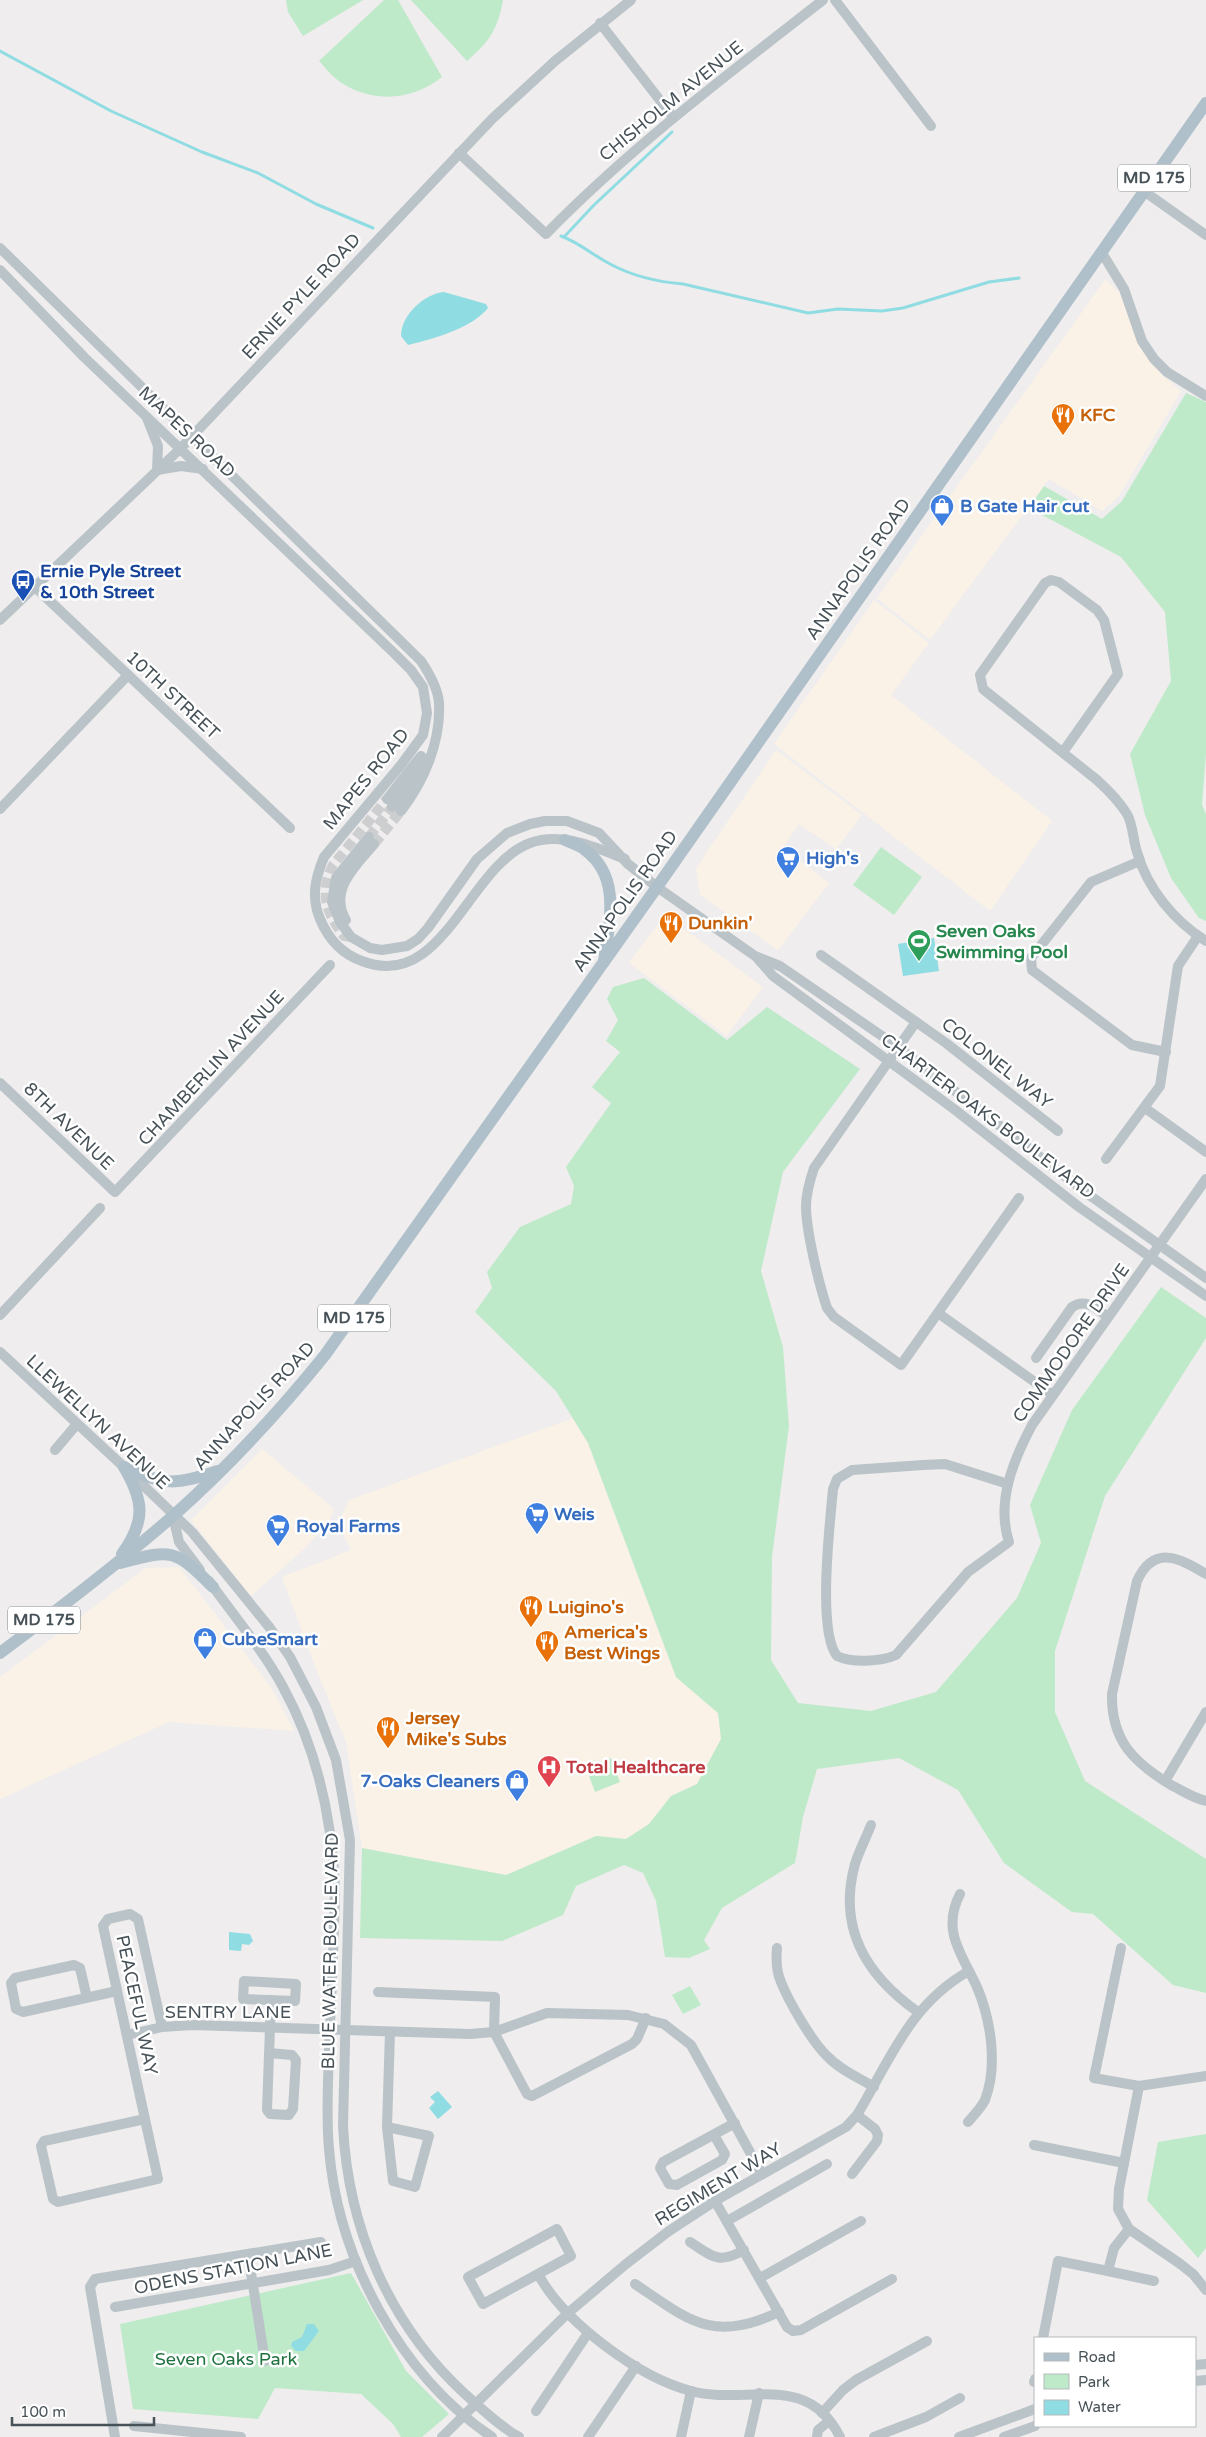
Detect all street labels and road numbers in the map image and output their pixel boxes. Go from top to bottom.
street label: CHISHOLM AVENUE [594,36,748,166]
road number: MD 175 [1118,164,1190,192]
street label: ERNIE PYLE ROAD [237,228,365,364]
street label: MAPES ROAD [134,382,240,482]
street label: ANNAPOLIS ROAD [801,494,915,644]
street label: 10TH STREET [122,646,224,744]
street label: MAPES ROAD [318,724,414,834]
street label: ANNAPOLIS ROAD [568,826,682,976]
street label: CHAMBERLIN AVENUE [133,986,289,1150]
street label: COLONEL WAY [937,1013,1057,1113]
street label: CHARTER OAKS BOULEVARD [877,1028,1099,1204]
street label: 8TH AVENUE [19,1078,119,1174]
street label: COMMODORE DRIVE [1008,1259,1134,1427]
road number: MD 175 [318,1305,390,1332]
street label: ANNAPOLIS ROAD [189,1337,319,1475]
street label: LLEWELLYN AVENUE [22,1350,174,1494]
road number: MD 175 [8,1606,80,1634]
street label: BLUE WATER BOULEVARD [317,1832,343,2070]
street label: PEACEFUL WAY [111,1933,163,2077]
street label: SENTRY LANE [165,2001,291,2023]
street label: REGIMENT WAY [651,2137,786,2230]
street label: ODENS STATION LANE [132,2239,334,2299]

